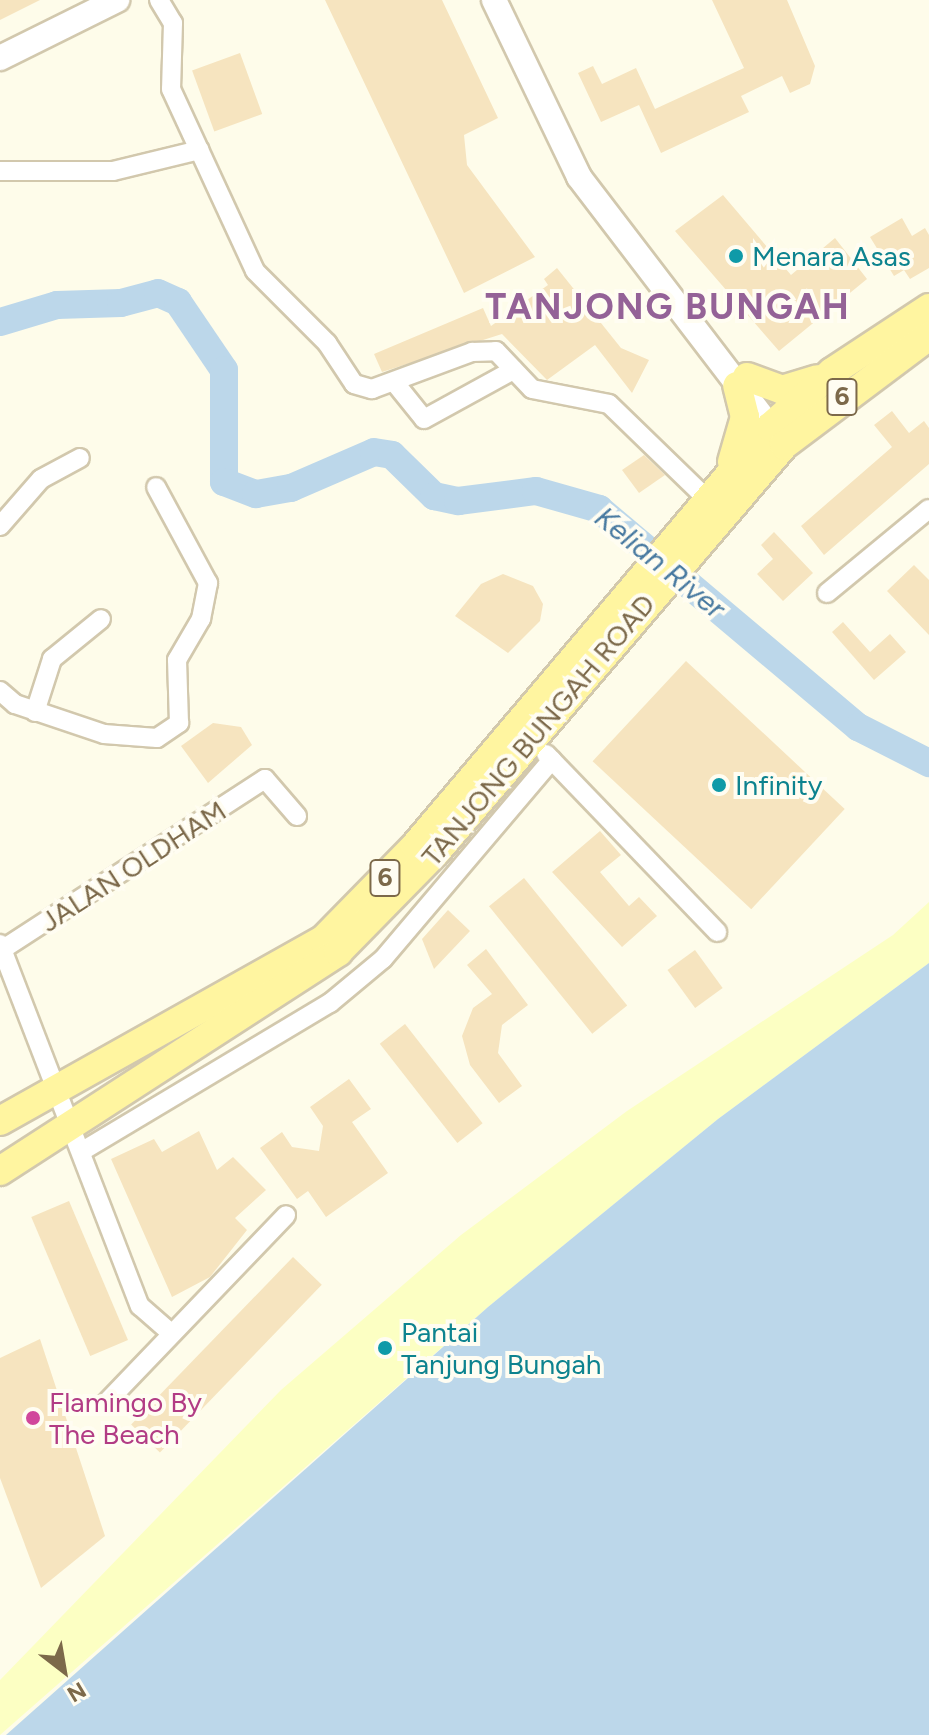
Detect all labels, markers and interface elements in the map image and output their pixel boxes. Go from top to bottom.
place label: Menara Asas [752,239,911,273]
marker: Menara Asas [727,247,745,265]
district label: TANJONG BUNGAH [485,285,851,329]
road number: 6 [826,375,858,419]
water label: Kelian River [587,499,733,627]
street label: TANJONG BUNGAH ROAD [414,587,662,873]
place label: Infinity [735,768,822,802]
marker: Infinity [710,776,728,794]
street label: JALAN OLDHAM [34,793,232,939]
road number: 6 [369,856,401,900]
place label: Pantai Tanjung Bungah [401,1315,601,1381]
marker: Pantai Tanjung Bungah [376,1339,394,1357]
place label: Flamingo By The Beach [49,1385,202,1451]
marker: Flamingo By The Beach [24,1409,42,1427]
north arrow [24,1631,104,1711]
text: N [62,1676,91,1708]

